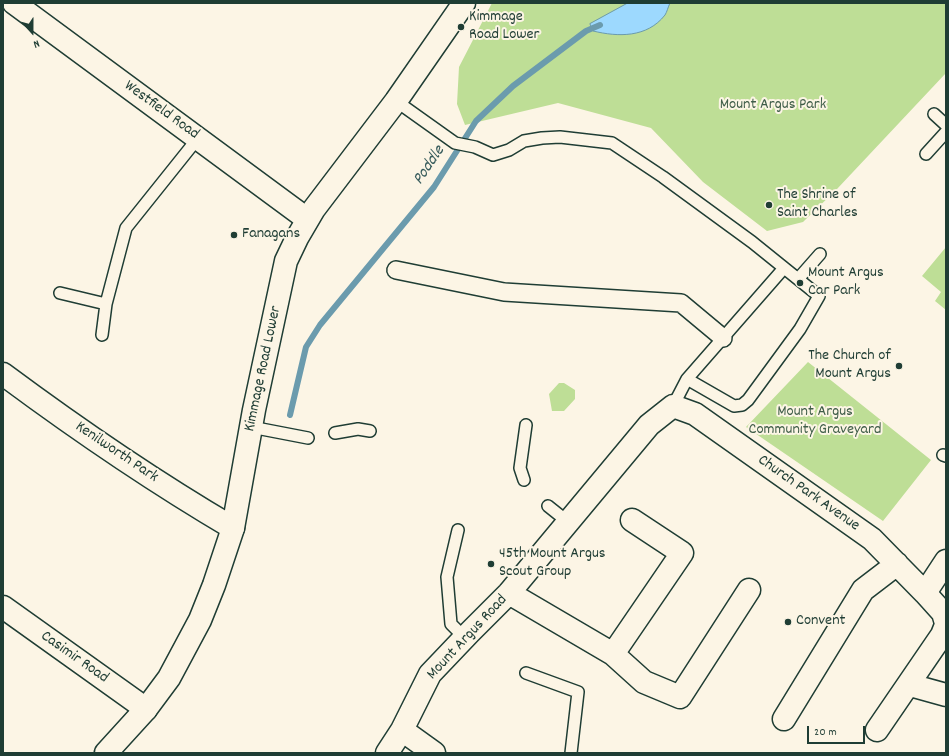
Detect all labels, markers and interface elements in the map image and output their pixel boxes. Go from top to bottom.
place label: Kimmage Road Lower [469,8,540,46]
north arrow [12,12,52,52]
marker: Kimmage Road Lower [456,22,466,32]
text: N [31,35,42,52]
street label: Westfield Road [120,77,202,145]
park label: Mount Argus Park [720,96,826,116]
water label: Poddle [410,143,450,189]
place label: The Shrine of Saint Charles [777,186,858,224]
marker: The Shrine of Saint Charles [764,200,774,210]
place label: Fanagans [242,225,300,245]
marker: Fanagans [229,230,239,240]
place label: Mount Argus Car Park [808,264,884,302]
marker: Mount Argus Car Park [795,278,805,288]
street label: Kimmage Road Lower [241,304,287,434]
place label: The Church of Mount Argus [808,347,891,385]
marker: The Church of Mount Argus [894,361,904,371]
park label: Mount Argus Community Graveyard [749,403,881,441]
street label: Kenilworth Park [71,418,161,488]
street label: Church Park Avenue [753,452,863,536]
place label: 45th Mount Argus Scout Group [499,545,606,583]
marker: 45th Mount Argus Scout Group [486,559,496,569]
street label: Mount Argus Road [424,592,512,684]
place label: Convent [796,612,845,632]
marker: Convent [783,617,793,627]
street label: Casimir Road [36,628,112,688]
scale bar [809,718,867,744]
text: 20 m [814,724,837,741]

